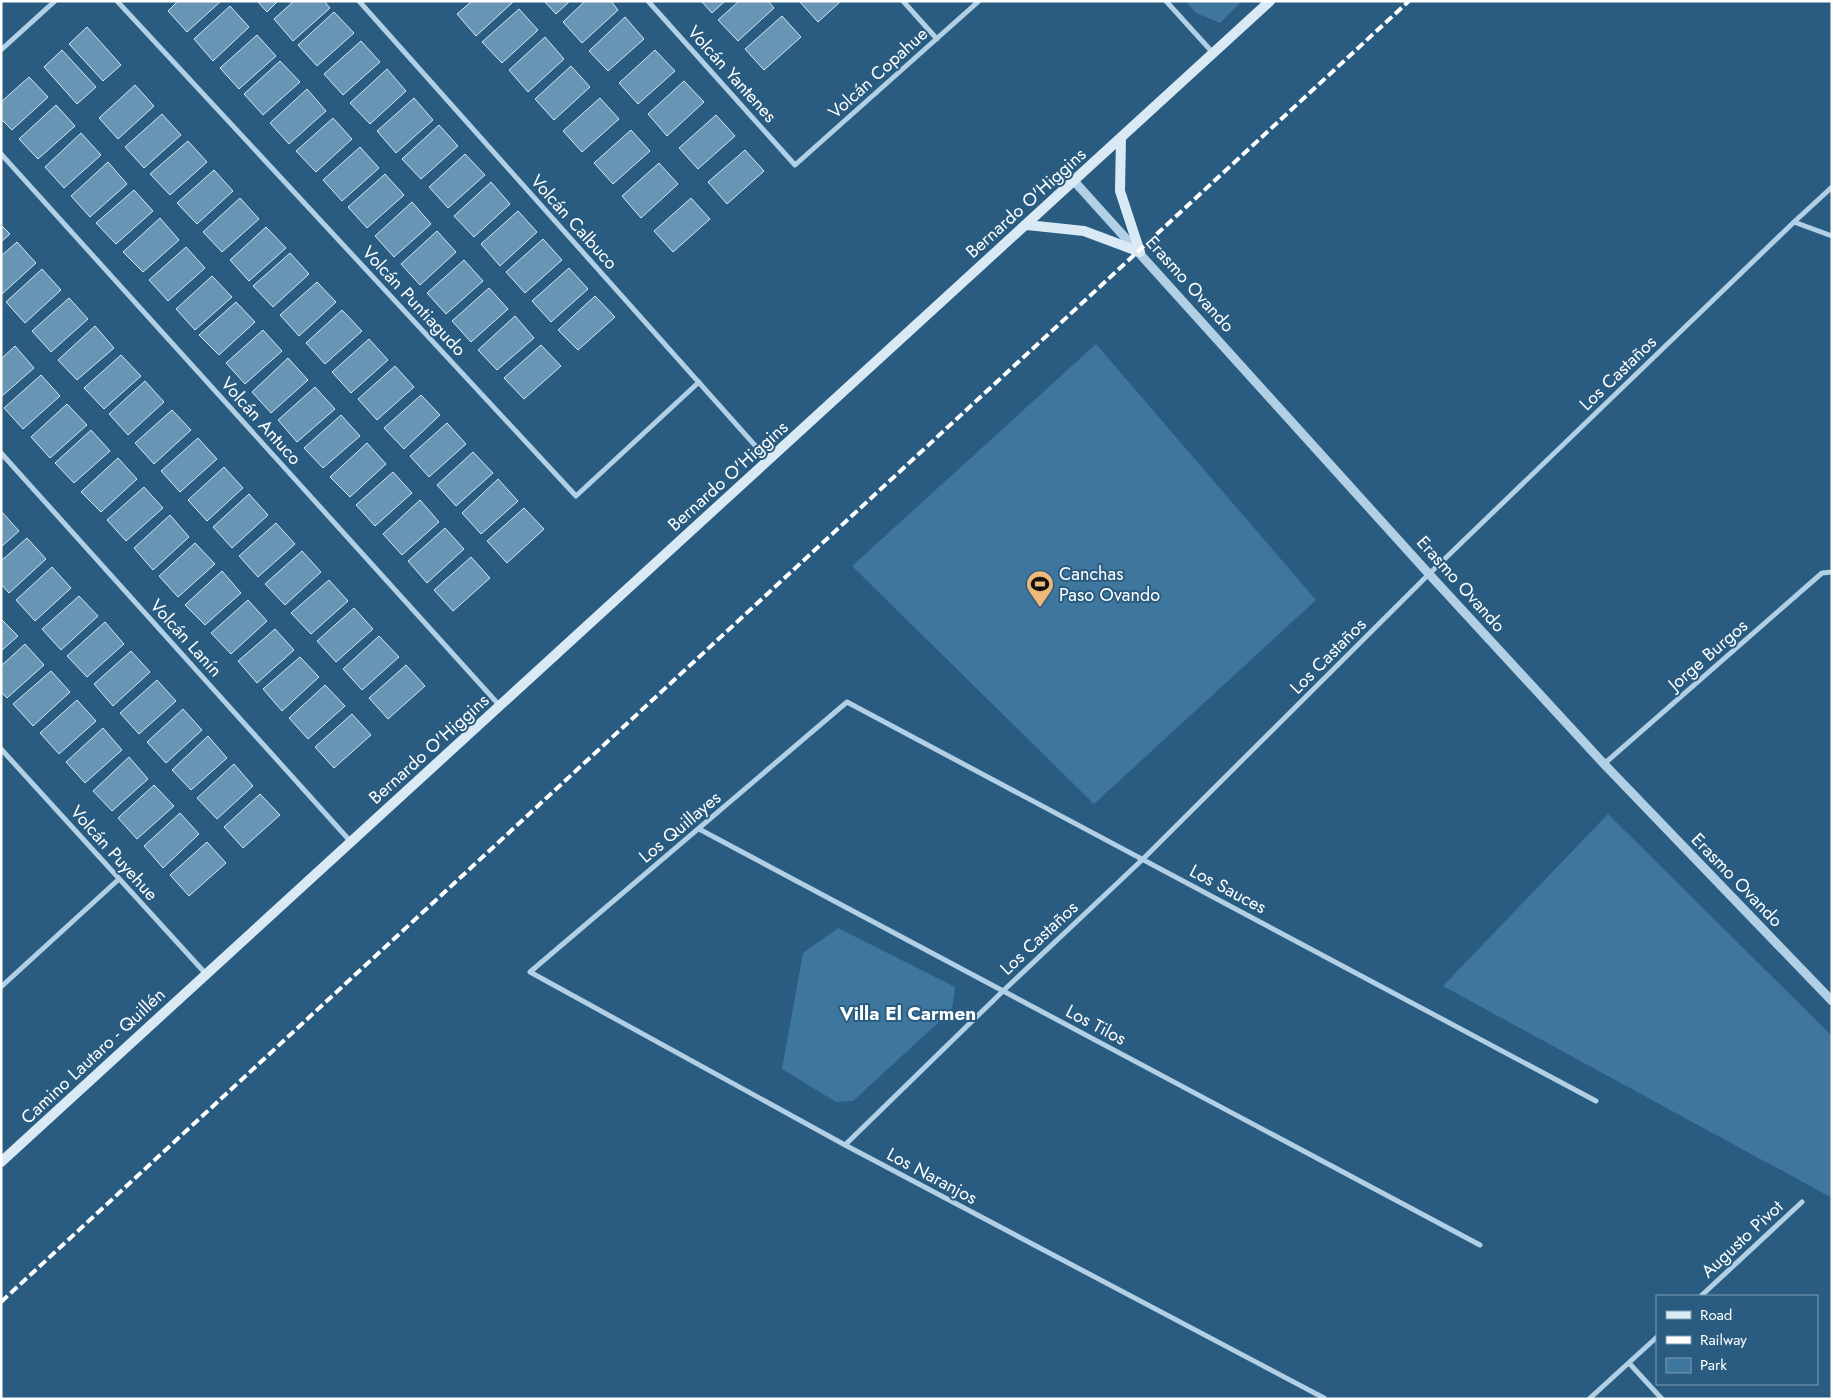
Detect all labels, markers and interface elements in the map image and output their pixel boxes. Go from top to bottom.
street label: Volcán Yantenes [681,20,783,128]
street label: Volcán Copahue [823,21,933,125]
street label: Bernardo O'Higgins [960,142,1092,264]
street label: Volcán Calbuco [524,169,624,275]
street label: Erasmo Ovando [1140,230,1241,338]
street label: Volcán Puntiagudo [356,240,472,362]
street label: Los Castaños [1574,329,1662,417]
street label: Volcán Antuco [214,371,308,471]
street label: Bernardo O'Higgins [662,415,794,537]
street label: Erasmo Ovando [1411,530,1512,638]
place label: Canchas Paso Ovando [1059,561,1160,608]
sports icon: Canchas Paso Ovando [1025,569,1055,608]
street label: Volcán Lanín [144,593,228,683]
street label: Los Castaños [1284,612,1372,700]
street label: Jorge Burgos [1661,613,1753,698]
street label: Bernardo O'Higgins [363,688,495,810]
street label: Los Quillayes [633,785,727,869]
street label: Volcán Puyehue [64,799,164,907]
street label: Erasmo Ovando [1685,827,1789,933]
street label: Los Sauces [1185,858,1271,920]
street label: Los Castaños [994,895,1084,981]
street label: Camino Lautaro - Quillén [15,982,171,1130]
street label: Los Tilos [1061,998,1131,1052]
district label: Villa El Carmen [839,1000,976,1027]
street label: Los Naranjos [882,1141,982,1211]
street label: Augusto Pivot [1695,1194,1789,1284]
legend [1656,1295,1818,1385]
text: Road [1700,1304,1732,1326]
text: Railway [1700,1329,1747,1351]
text: Park [1700,1354,1727,1376]

